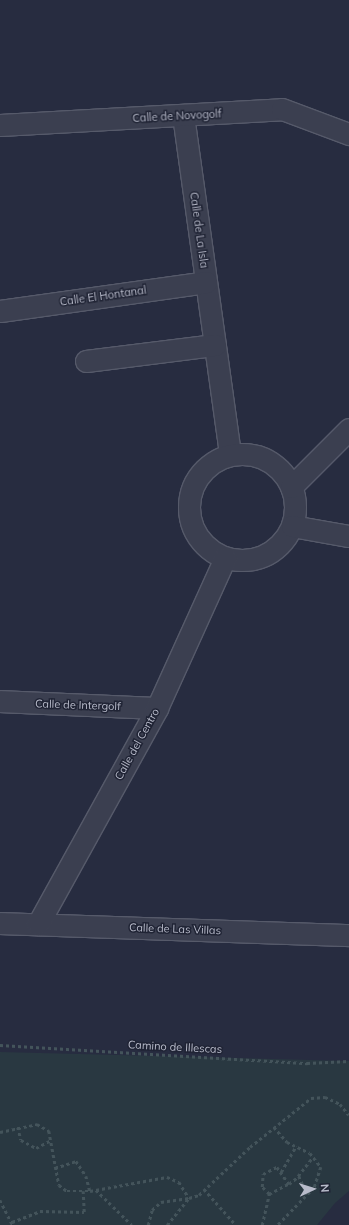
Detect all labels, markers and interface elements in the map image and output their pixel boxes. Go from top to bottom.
street label: Calle de Novogolf [132,107,222,125]
street label: Calle de La Isla [187,191,211,269]
street label: Calle El Hontanal [59,283,147,309]
street label: Calle de Intergolf [35,697,121,713]
street label: Calle del Centro [112,706,162,782]
street label: Calle de Las Villas [129,921,221,937]
street label: Camino de Illescas [128,1038,222,1056]
north arrow [293,1169,333,1209]
text: N [318,1184,332,1193]

